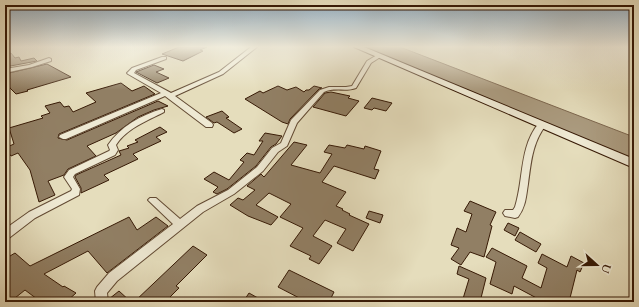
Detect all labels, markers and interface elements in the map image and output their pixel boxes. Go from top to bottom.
north arrow [577,245,617,285]
text: U [597,262,614,275]

